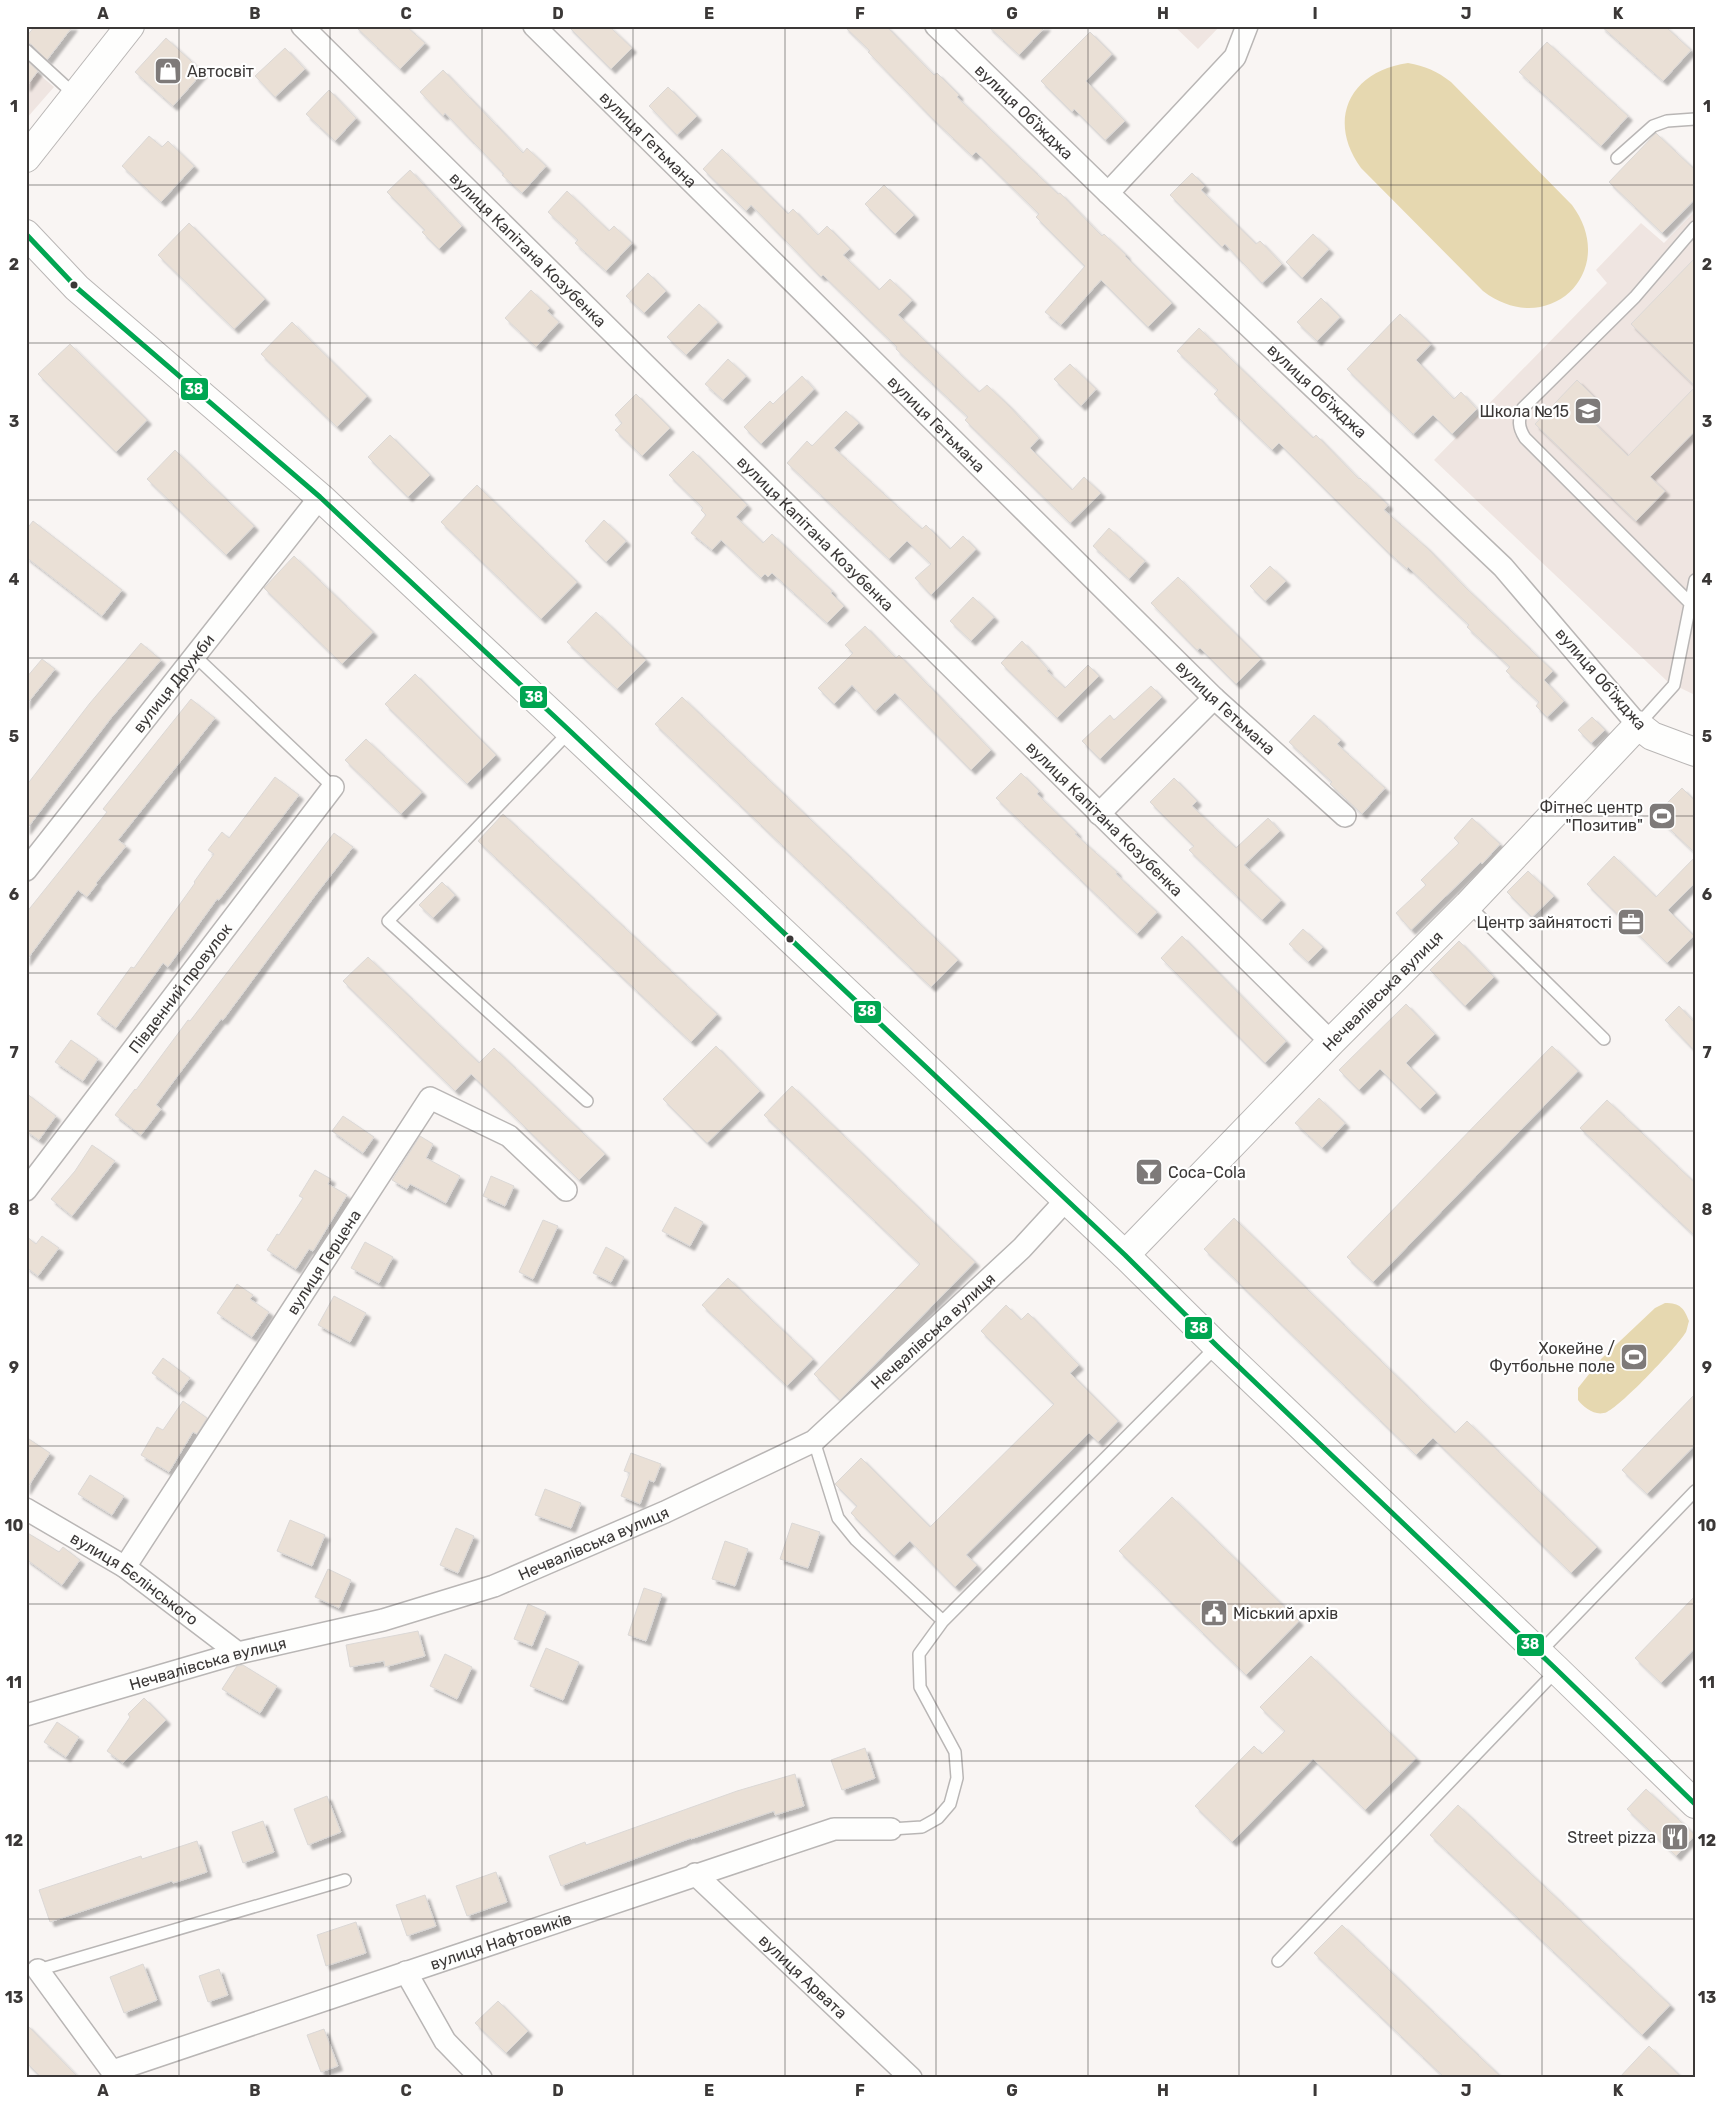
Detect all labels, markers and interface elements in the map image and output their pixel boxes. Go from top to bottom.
text: A [97,4,109,23]
text: B [249,4,261,23]
text: C [400,4,412,23]
text: D [552,4,564,23]
text: E [704,4,714,23]
text: F [855,4,865,23]
text: G [1006,4,1018,23]
text: H [1157,4,1169,23]
text: I [1312,4,1318,23]
text: J [1461,4,1471,23]
text: K [1613,4,1624,23]
shop icon: Автосвіт [153,56,183,86]
street label: вулиця Обʼїжджа [971,60,1077,164]
place label: Автосвіт [187,62,254,81]
street label: вулиця Гетьмана [596,87,701,191]
text: 1 [10,97,18,116]
text: 1 [1703,97,1711,116]
street label: вулиця Капітана Козубенка [446,168,610,331]
text: 2 [9,255,19,274]
text: 2 [1702,255,1712,274]
unlabelled marker [69,280,79,290]
street label: вулиця Обʼїжджа [1263,340,1371,442]
street label: вулиця Гетьмана [884,372,989,476]
line badge: 38 [180,377,209,401]
text: 38 [185,381,203,398]
school or university icon: Школа №15 [1573,396,1603,426]
place label: Школа №15 [1480,402,1569,421]
text: 3 [9,412,19,431]
text: 3 [1702,412,1712,431]
street label: вулиця Капітана Козубенка [734,452,898,615]
text: 4 [9,570,20,589]
text: 4 [1702,570,1713,589]
street label: вулиця Обʼїжджа [1552,624,1650,734]
street label: вулиця Дружби [129,630,218,736]
street label: вулиця Гетьмана [1172,657,1279,758]
line badge: 38 [519,685,548,709]
text: 38 [525,689,543,706]
text: 5 [9,727,19,746]
text: 5 [1702,727,1712,746]
street label: вулиця Капітана Козубенка [1022,737,1187,900]
place label: Фітнес центр "Позитив" [1539,798,1643,835]
sports icon: Фітнес центр "Позитив" [1647,801,1677,831]
text: 6 [9,885,19,904]
text: 6 [1702,885,1712,904]
office icon: Центр зайнятості [1616,907,1646,937]
place label: Центр зайнятості [1476,913,1612,932]
street label: Південний провулок [124,919,236,1057]
street label: Нечвалівська вулиця [1318,926,1447,1055]
unlabelled marker [785,934,795,944]
line badge: 38 [853,1000,882,1024]
text: 38 [858,1003,876,1020]
text: 7 [9,1043,19,1062]
text: 7 [1702,1043,1712,1062]
bar icon: Coca-Cola [1134,1157,1164,1187]
place label: Coca-Cola [1168,1163,1246,1182]
text: 8 [9,1200,20,1219]
text: 8 [1702,1200,1713,1219]
street label: вулиця Герцена [282,1206,364,1318]
street label: Нечвалівська вулиця [867,1269,999,1393]
line badge: 38 [1184,1316,1213,1340]
text: 38 [1190,1320,1208,1337]
place label: Хокейне / Футбольне поле [1489,1339,1615,1376]
sports icon: Хокейне / Футбольне поле [1619,1342,1649,1372]
text: 9 [9,1358,19,1377]
text: 9 [1702,1358,1712,1377]
street label: Нечвалівська вулиця [515,1502,672,1584]
text: 10 [5,1516,24,1535]
text: 10 [1698,1516,1717,1535]
street label: вулиця Бєлінського [67,1528,202,1629]
public building icon: Міський архів [1199,1598,1229,1628]
place label: Міський архів [1233,1604,1338,1623]
street label: Нечвалівська вулиця [127,1633,288,1694]
line badge: 38 [1516,1633,1545,1657]
text: 38 [1521,1636,1539,1653]
text: 11 [6,1673,22,1692]
text: 11 [1699,1673,1715,1692]
restaurant icon: Street pizza [1660,1822,1690,1852]
place label: Street pizza [1567,1828,1656,1847]
text: 12 [5,1831,23,1850]
text: 12 [1698,1831,1716,1850]
street label: вулиця Нафтовиків [427,1908,574,1973]
street label: вулиця Арвата [755,1930,851,2022]
text: 13 [5,1988,23,2007]
text: 13 [1698,1988,1716,2007]
text: A [97,2081,109,2100]
text: B [249,2081,261,2100]
text: C [400,2081,412,2100]
text: D [552,2081,564,2100]
text: E [704,2081,714,2100]
text: F [855,2081,865,2100]
text: G [1006,2081,1018,2100]
text: H [1157,2081,1169,2100]
text: I [1312,2081,1318,2100]
text: J [1461,2081,1471,2100]
text: K [1613,2081,1624,2100]

